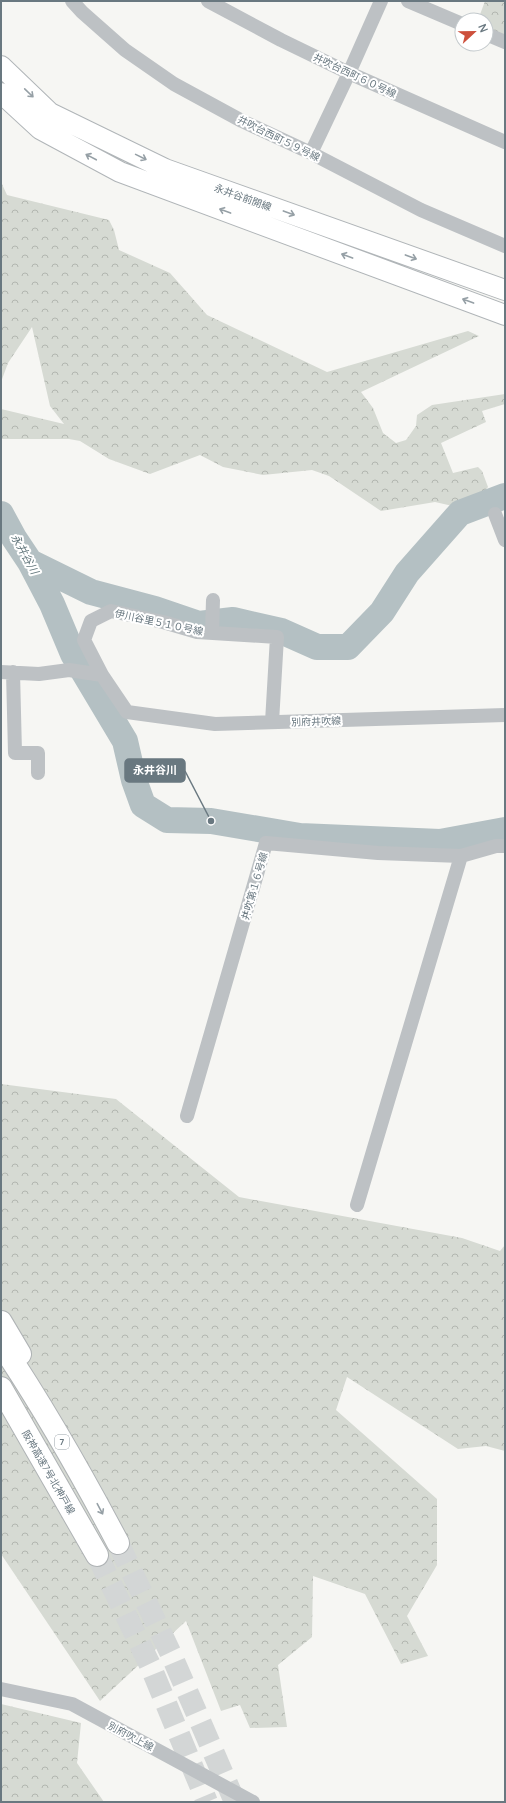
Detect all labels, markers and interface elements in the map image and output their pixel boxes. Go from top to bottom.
north arrow [454,12,494,52]
text: N [475,22,492,35]
street label: 井吹台西町６０号線 [311,50,399,100]
one-way arrow [24,88,34,98]
street label: 井吹台西町５９号線 [235,112,323,164]
one-way arrow [86,153,98,160]
one-way arrow [135,154,147,161]
street label: 永井谷前開線 [212,180,274,214]
one-way arrow [218,207,231,214]
one-way arrow [282,210,295,217]
one-way arrow [341,252,353,260]
one-way arrow [405,253,417,261]
one-way arrow [463,297,475,305]
water label: 永井谷川 [8,531,43,578]
street label: 伊川谷里５１０号線 [114,606,204,638]
street label: 別府井吹線 [291,713,341,729]
callout: 永井谷川 [125,759,185,782]
text: 永井谷川 [133,762,177,777]
street label: 井吹第１６号線 [238,850,270,922]
street label: 阪神高速7号北神戸線 [19,1427,79,1517]
road number: 7 [55,1435,69,1449]
one-way arrow [97,1503,105,1515]
street label: 別府吹上線 [106,1718,156,1754]

